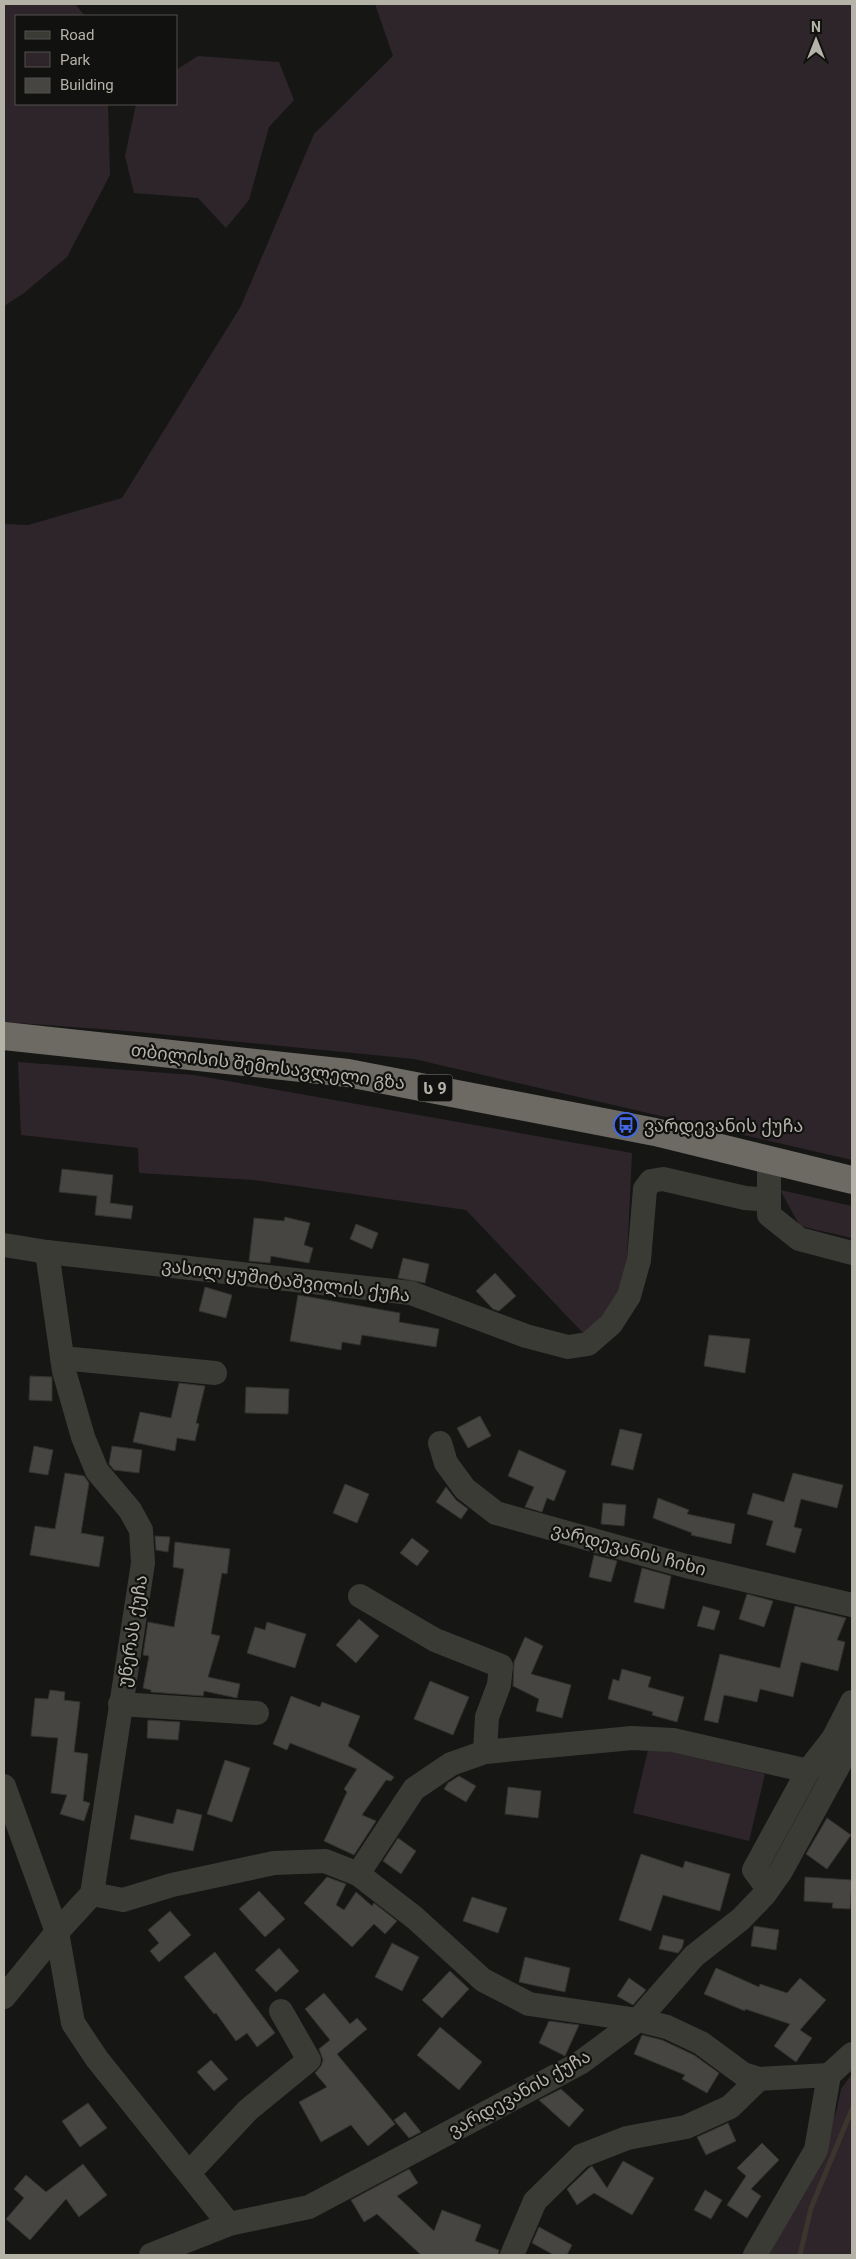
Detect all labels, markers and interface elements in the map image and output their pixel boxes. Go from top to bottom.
legend [15,15,178,105]
north arrow [791,15,841,65]
text: N [811,19,821,35]
text: Road [60,26,94,44]
text: Park [60,51,91,69]
text: Building [60,76,114,94]
street label: თბილისის შემოსავლელი გზა [130,1039,406,1094]
road number: ს 9 [418,1074,452,1102]
bus stop icon: ვარდევანის ქუჩა [613,1112,639,1138]
place label: ვარდევანის ქუჩა [644,1115,803,1137]
street label: ვასილ ყუშიტაშვილის ქუჩა [160,1254,411,1307]
street label: ვარდევანის ჩიხი [549,1518,709,1581]
street label: უწერას ქუჩა [113,1573,152,1689]
street label: ვარდევანის ქუჩა [444,2045,594,2142]

